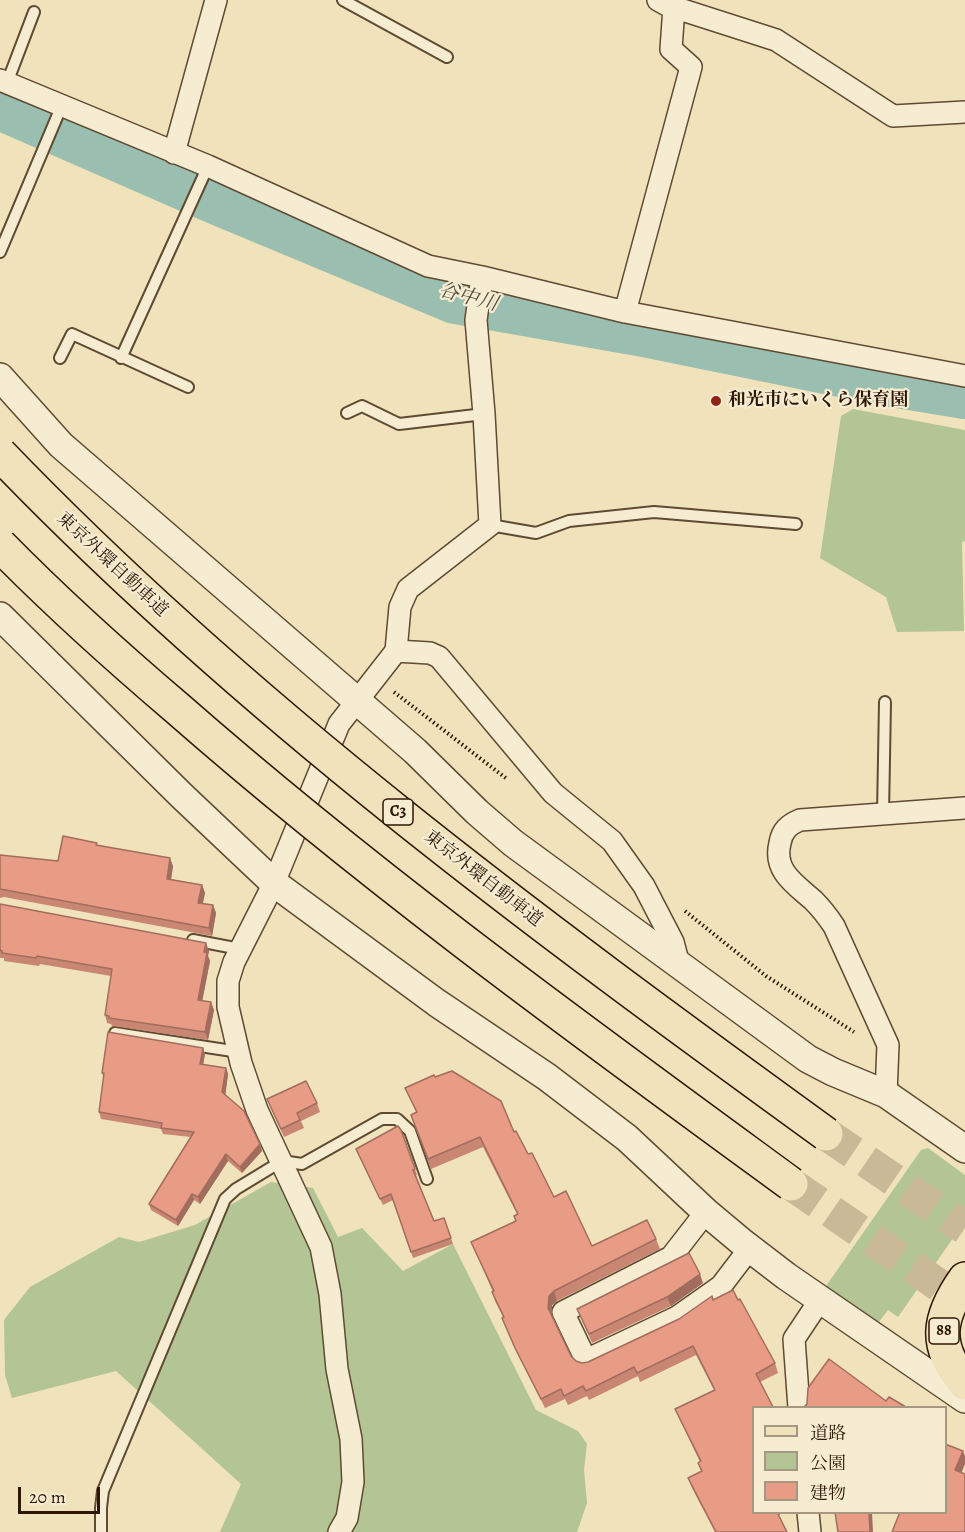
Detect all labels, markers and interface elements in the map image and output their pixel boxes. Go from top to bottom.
water label: 谷中川 [436,279,500,317]
place label: 和光市にいくら保育園 [728,390,908,412]
marker: 和光市にいくら保育園 [709,394,723,408]
street label: 東京外環自動車道 [52,508,172,622]
road number: C3 [383,799,413,825]
street label: 東京外環自動車道 [420,826,546,932]
road number: 88 [929,1318,959,1344]
legend [752,1406,947,1514]
text: 道路 [810,1421,846,1445]
text: 公園 [810,1451,846,1475]
scale bar [21,1475,104,1513]
text: 建物 [810,1481,846,1505]
text: 20 m [29,1485,66,1509]

